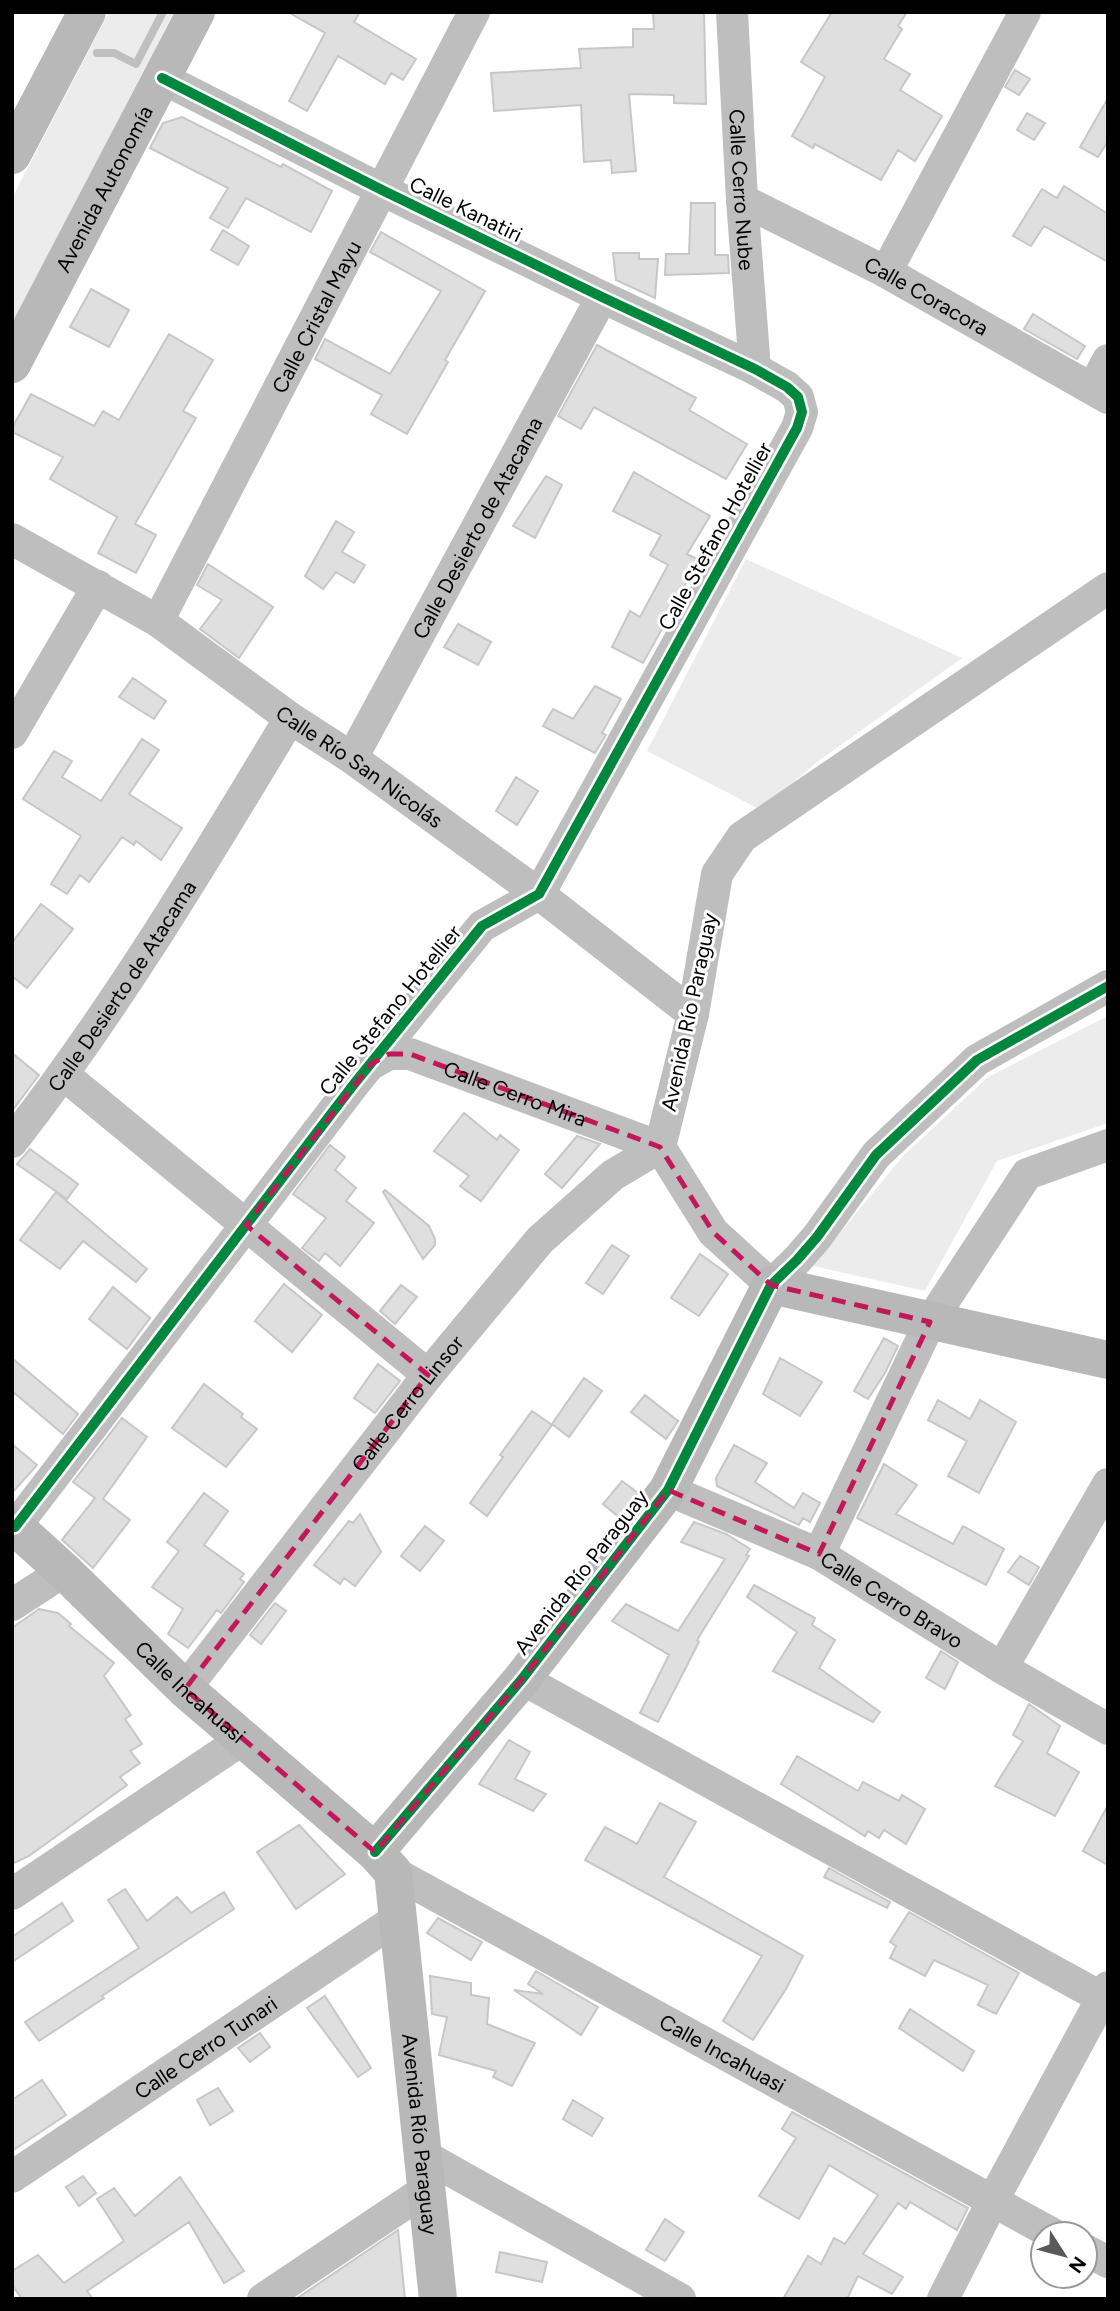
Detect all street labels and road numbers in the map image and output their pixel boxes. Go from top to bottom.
street label: Avenida Autonomía [50,101,158,276]
street label: Calle Cerro Nube [725,108,760,271]
street label: Calle Kanatiri [406,171,526,247]
street label: Calle Cristal Mayu [266,236,366,397]
street label: Calle Coracora [861,251,993,340]
street label: Calle Desierto de Atacama [407,412,547,643]
street label: Calle Stefano Hotellier [653,437,777,635]
street label: Calle Río San Nicolás [271,700,448,833]
street label: Calle Desierto de Atacama [42,875,201,1096]
street label: Avenida Río Paraguay [656,910,722,1114]
street label: Calle Stefano Hotellier [314,920,466,1100]
street label: Calle Cerro Mira [440,1055,590,1131]
street label: Calle Cerro Linsor [346,1330,468,1476]
street label: Avenida Río Paraguay [509,1485,653,1659]
street label: Calle Cerro Bravo [816,1546,968,1653]
street label: Calle Incahuasi [130,1635,251,1748]
street label: Calle Cerro Tunari [129,1990,282,2104]
street label: Calle Incahuasi [655,2008,790,2097]
street label: Avenida Río Paraguay [398,2032,444,2236]

